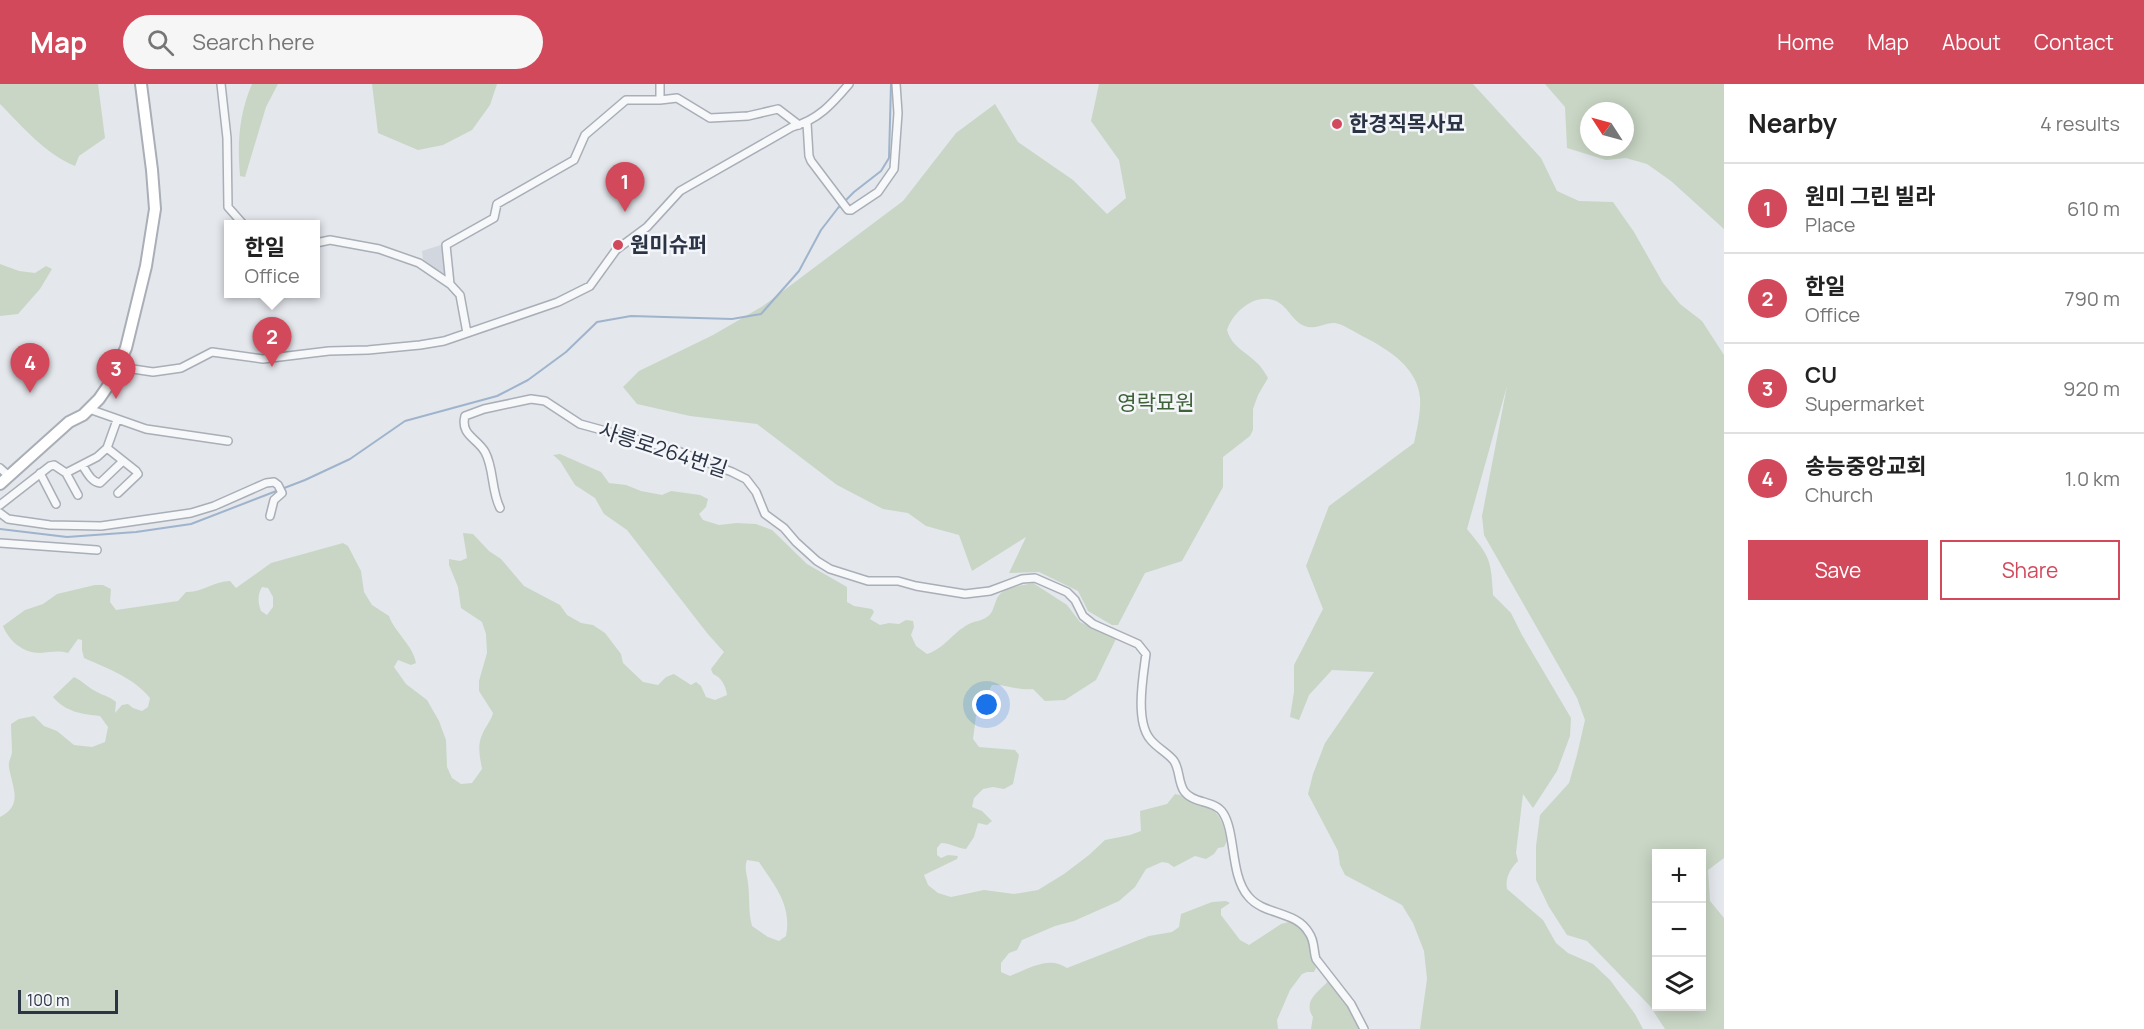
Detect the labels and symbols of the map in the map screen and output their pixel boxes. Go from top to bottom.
north arrow [1580,102,1634,156]
place label: 한경직목사묘 [1349,109,1465,137]
marker: 한경직목사묘 [1330,117,1344,131]
pin: 1 [606,162,644,212]
place label: 원미슈퍼 [630,230,707,258]
marker: 원미슈퍼 [611,238,625,252]
pin: 2 [252,318,292,367]
pin: 4 [10,344,50,393]
pin: 3 [96,350,136,399]
park label: 영락묘원 [1117,388,1195,416]
street label: 사릉로264번길 [595,415,731,483]
your location [972,690,1001,719]
scale bar [18,987,118,1014]

